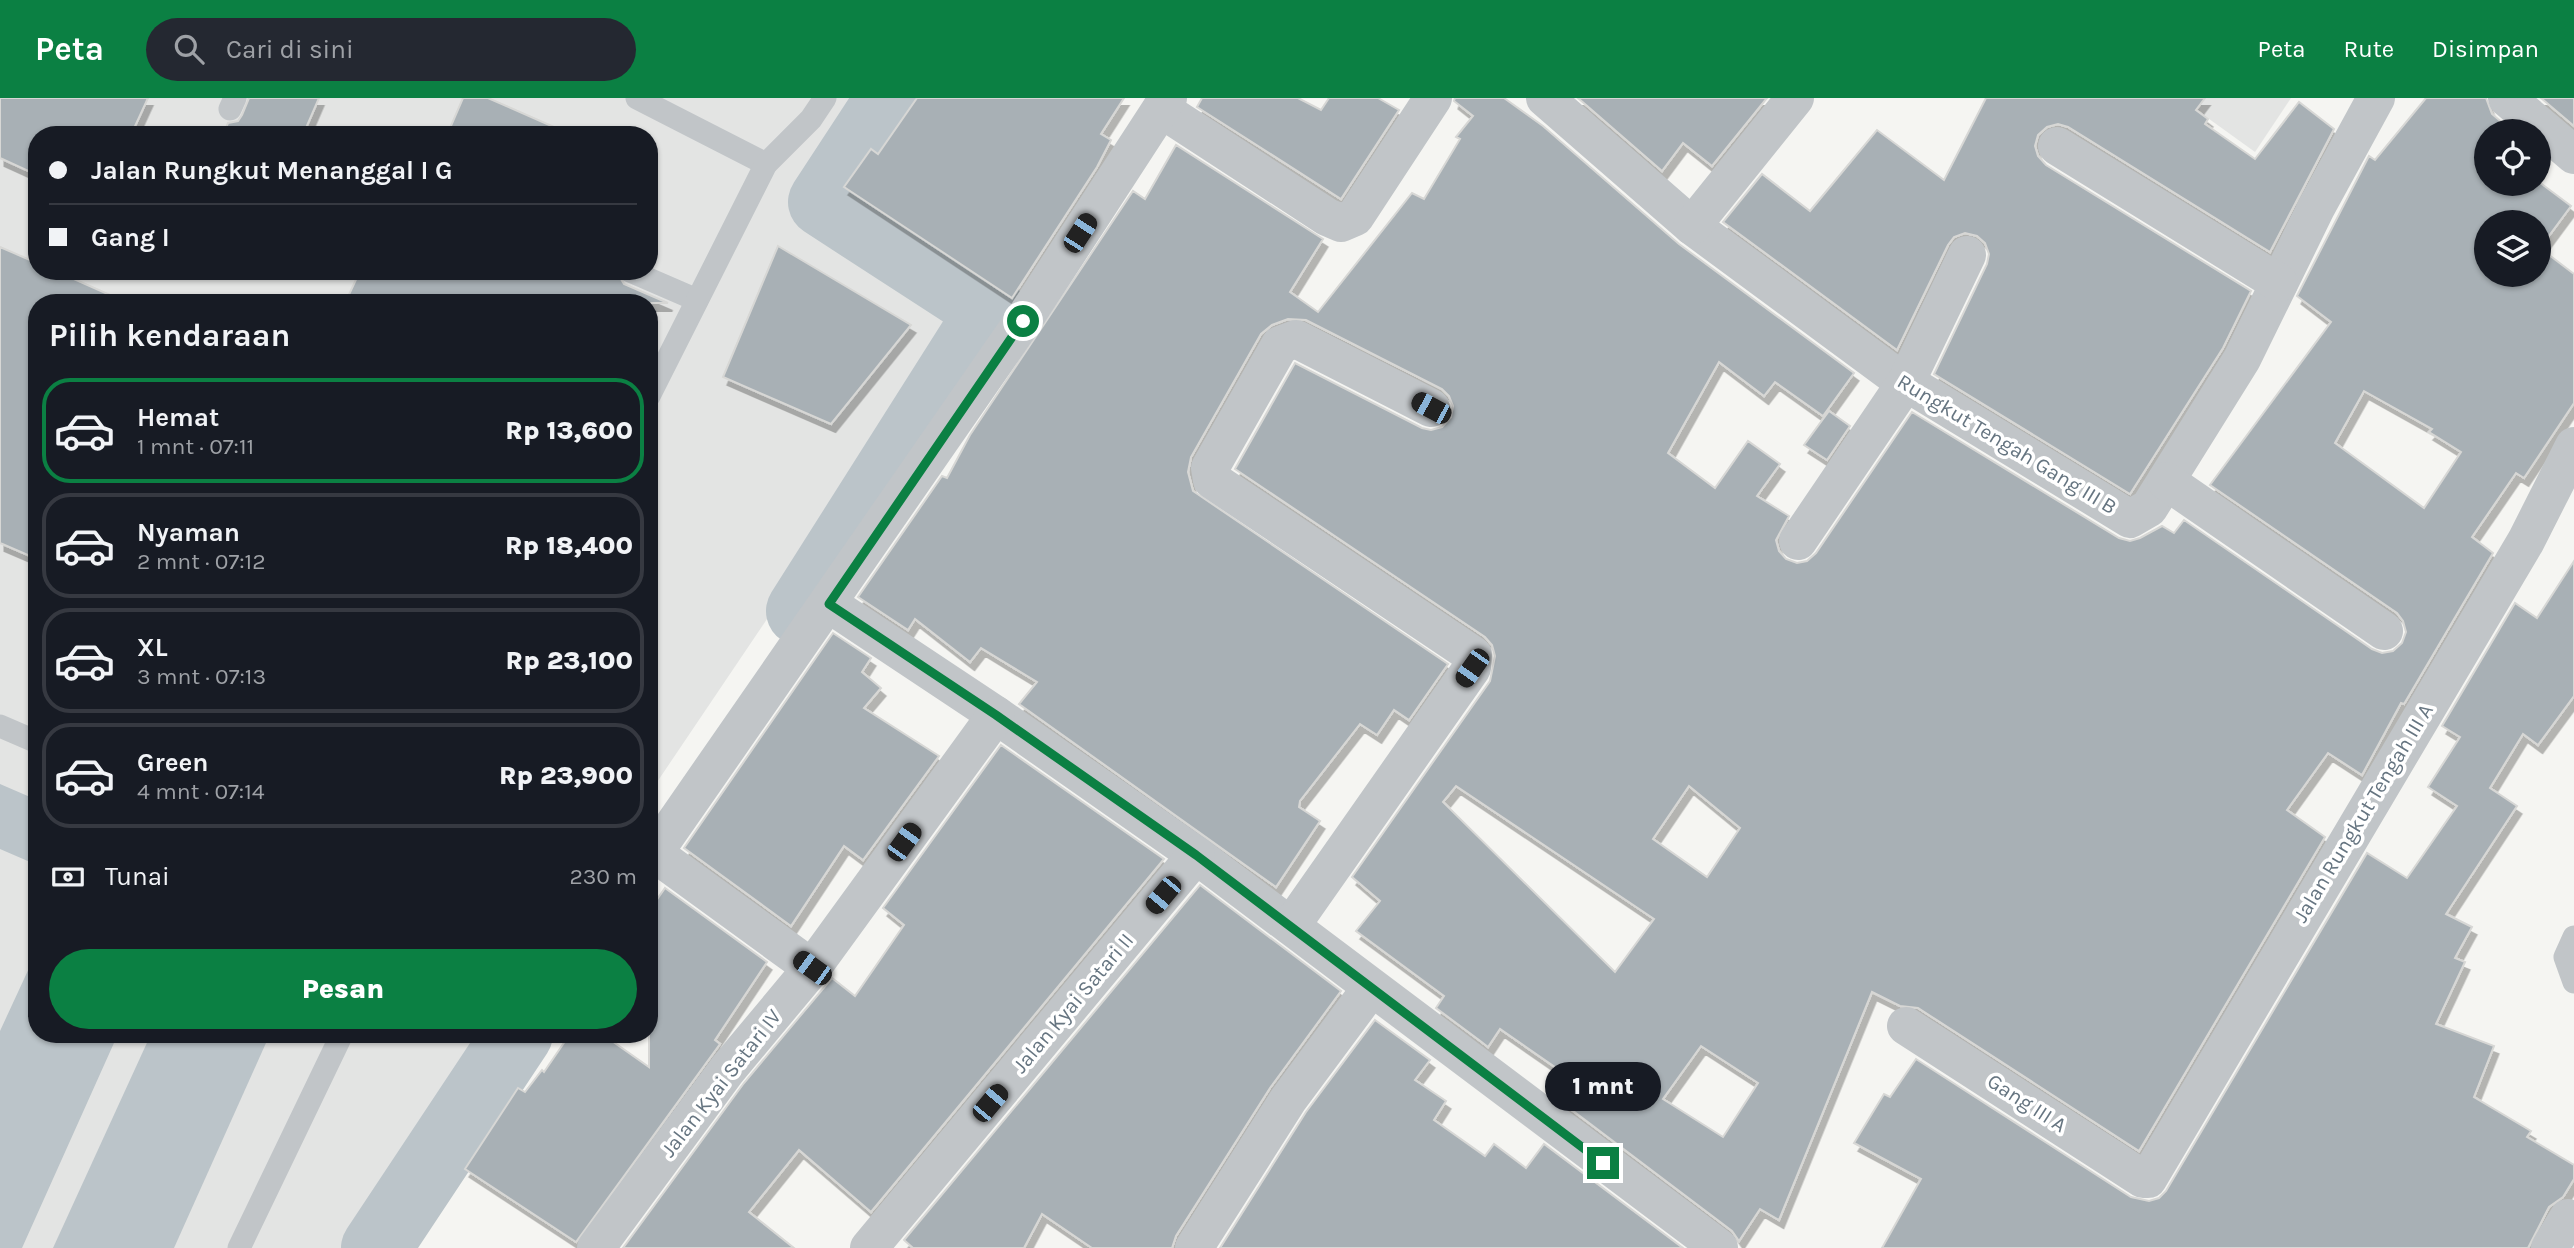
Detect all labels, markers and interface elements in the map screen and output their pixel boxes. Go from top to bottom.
search box [146,18,636,81]
text: Peta [35,30,104,68]
icon: search [170,30,208,68]
text: Cari di sini [226,34,354,65]
text: Peta [2258,35,2305,63]
text: Rute [2343,35,2394,63]
text: Disimpan [2432,35,2539,63]
map controls [2474,119,2551,287]
button: locate [2474,119,2551,196]
text: Jalan Rungkut Menanggal I G [91,155,453,186]
car [1060,210,1101,256]
button: layers [2474,210,2551,287]
text: Gang I [91,222,170,253]
route start [1007,305,1039,337]
text: Pilih kendaraan [49,317,290,354]
street label: Rungkut Tengah Gang III B [1893,369,2121,519]
car [1408,389,1455,427]
icon: car [53,399,116,462]
text: Hemat [137,402,219,433]
text: Rp 13,600 [505,415,633,446]
text: 1 mnt · 07:11 [137,433,254,460]
icon: car [53,514,116,577]
text: Nyaman [137,517,240,548]
text: Rp 18,400 [505,530,633,561]
text: 2 mnt · 07:12 [137,548,266,575]
icon: car [53,629,116,692]
text: XL [137,632,168,663]
text: Rp 23,100 [506,645,633,676]
car [1452,645,1493,691]
text: 3 mnt · 07:13 [137,663,266,690]
street label: Jalan Rungkut Tengah III A [2288,699,2438,927]
icon: car [53,744,116,807]
text: Green [137,747,209,778]
text: Rp 23,900 [499,760,633,791]
text: 4 mnt · 07:14 [137,778,265,805]
car [884,819,925,865]
icon: cash [49,858,87,896]
text: Tunai [105,861,170,892]
text: 230 m [569,863,637,890]
car [1142,872,1185,918]
street label: Jalan Kyai Satari II [1008,928,1138,1078]
car [789,947,836,989]
button: Pesan [49,949,637,1029]
street label: Jalan Kyai Satari IV [656,1004,786,1162]
callout: 1 mnt [1545,1062,1661,1110]
street label: Gang III A [1983,1069,2071,1137]
text: 1 mnt [1572,1073,1634,1100]
car [969,1080,1012,1126]
route end [1587,1147,1619,1179]

